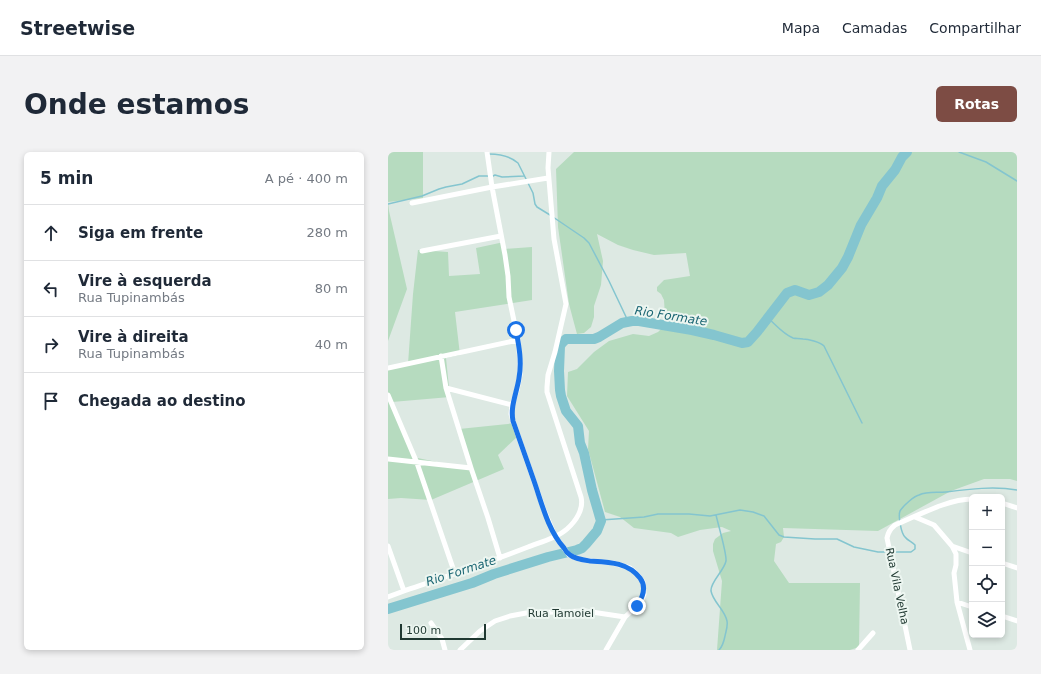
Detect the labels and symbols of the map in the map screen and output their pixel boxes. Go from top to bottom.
water label: Rio Formate [634,303,708,329]
route start [507,321,525,339]
street label: Rua Vila Velha [883,546,911,626]
water label: Rio Formate [424,553,498,589]
route end [628,597,646,615]
street label: Rua Tamoiel [528,607,594,620]
scale bar [400,622,486,641]

